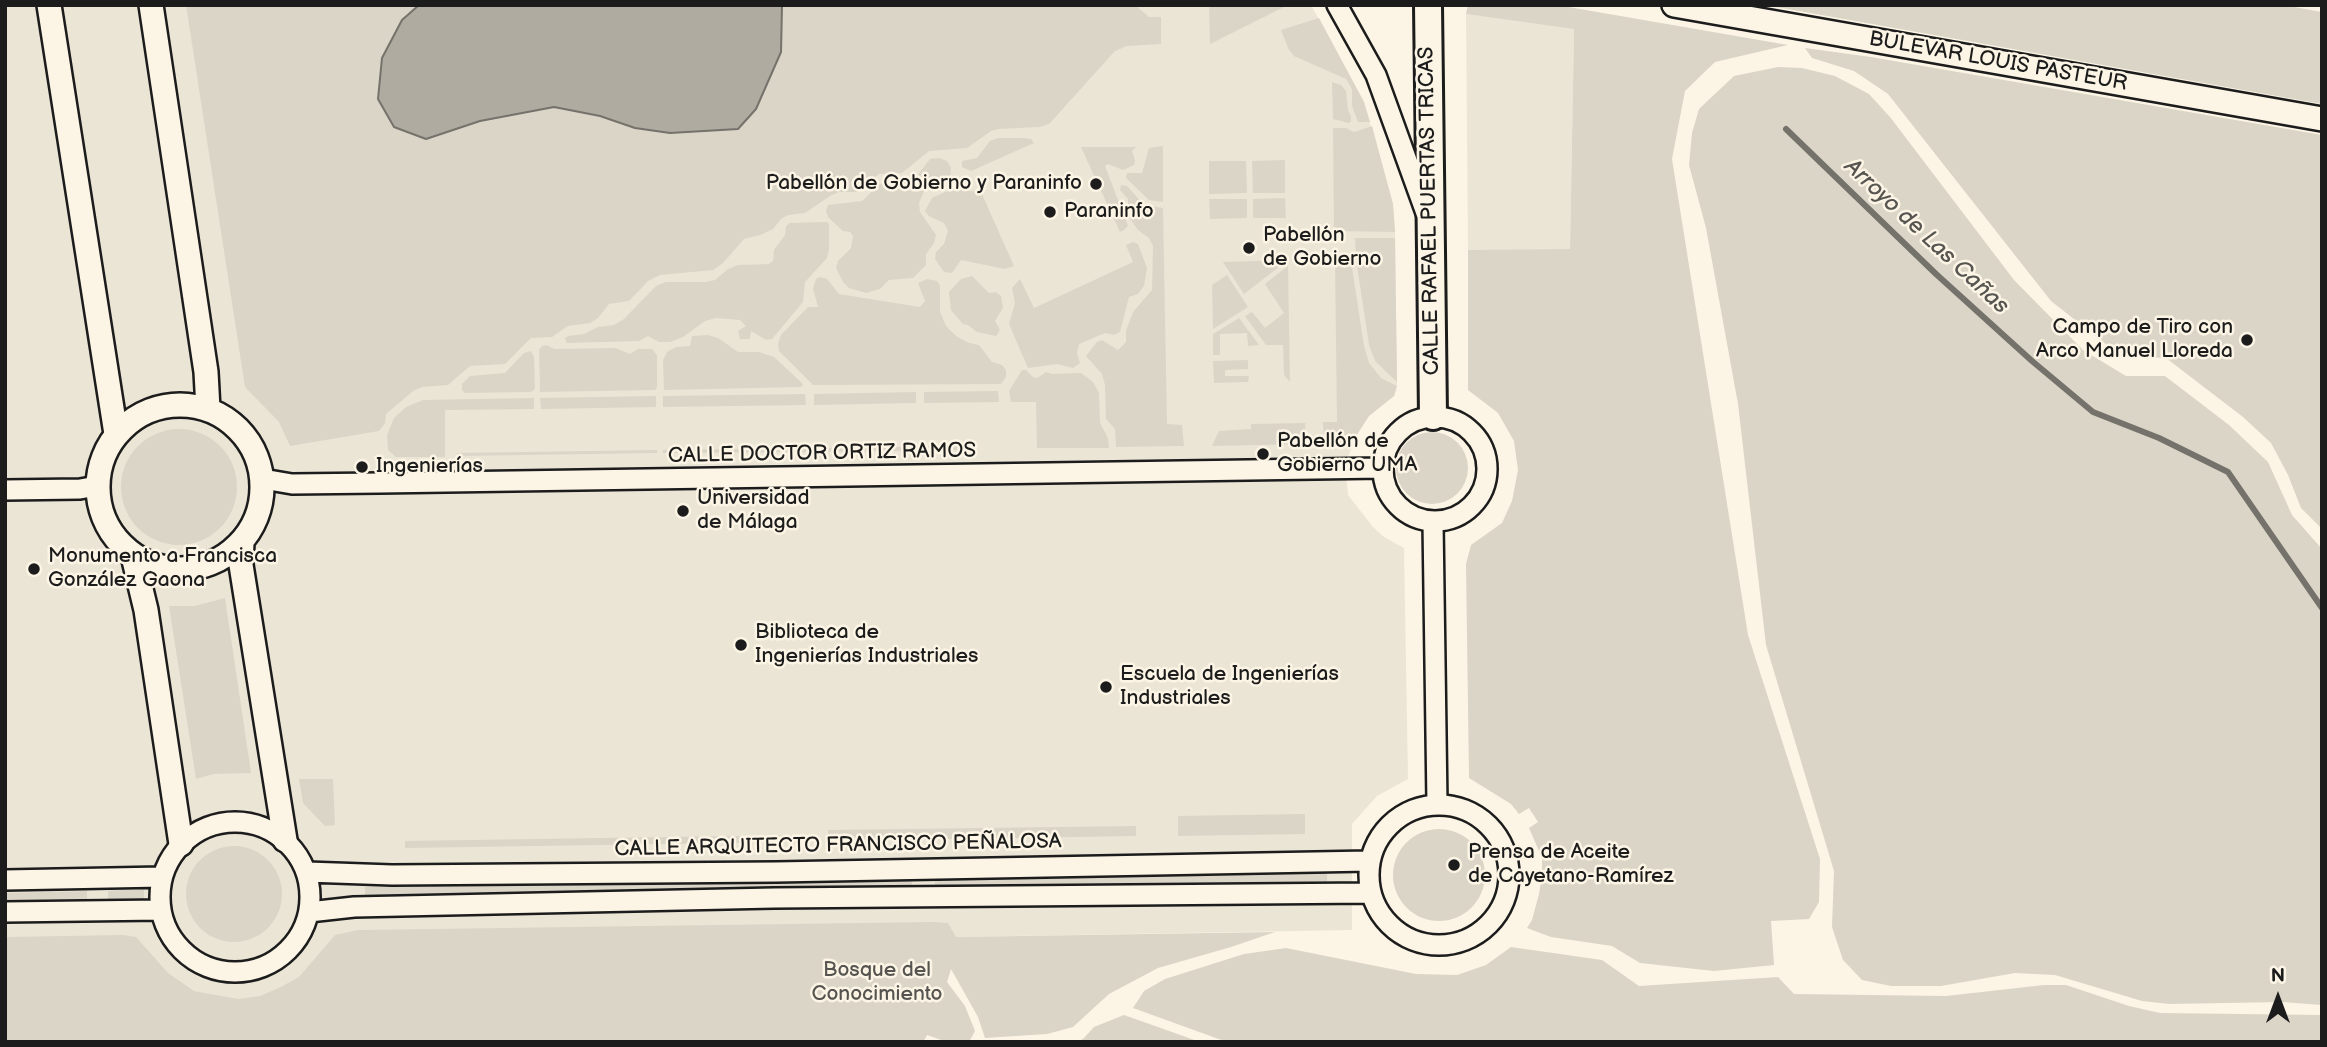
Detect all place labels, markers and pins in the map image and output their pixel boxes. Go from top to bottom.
place label: Pabellón de Gobierno y Paraninfo [766,171,1082,197]
marker: Pabellón de Gobierno y Paraninfo [1088,176,1104,192]
place label: Paraninfo [1064,199,1154,225]
marker: Paraninfo [1042,204,1058,220]
place label: Pabellón de Gobierno [1263,223,1381,273]
marker: Pabellón de Gobierno [1241,240,1257,256]
place label: Campo de Tiro con Arco Manuel Lloreda [2036,315,2233,365]
marker: Campo de Tiro con Arco Manuel Lloreda [2239,332,2255,348]
place label: Pabellón de Gobierno UMA [1277,429,1417,479]
marker: Pabellón de Gobierno UMA [1255,446,1271,462]
place label: Ingenierías [376,454,483,480]
marker: Ingenierías [354,459,370,475]
place label: Universidad de Málaga [697,486,810,536]
marker: Universidad de Málaga [675,503,691,519]
place label: Monumento a Francisca González Gaona [48,544,277,594]
marker: Monumento a Francisca González Gaona [26,561,42,577]
place label: Biblioteca de Ingenierías Industriales [755,620,978,670]
marker: Biblioteca de Ingenierías Industriales [733,637,749,653]
place label: Escuela de Ingenierías Industriales [1120,662,1339,712]
marker: Escuela de Ingenierías Industriales [1098,679,1114,695]
place label: Prensa de Aceite de Cayetano-Ramírez [1468,840,1674,890]
marker: Prensa de Aceite de Cayetano-Ramírez [1446,857,1462,873]

